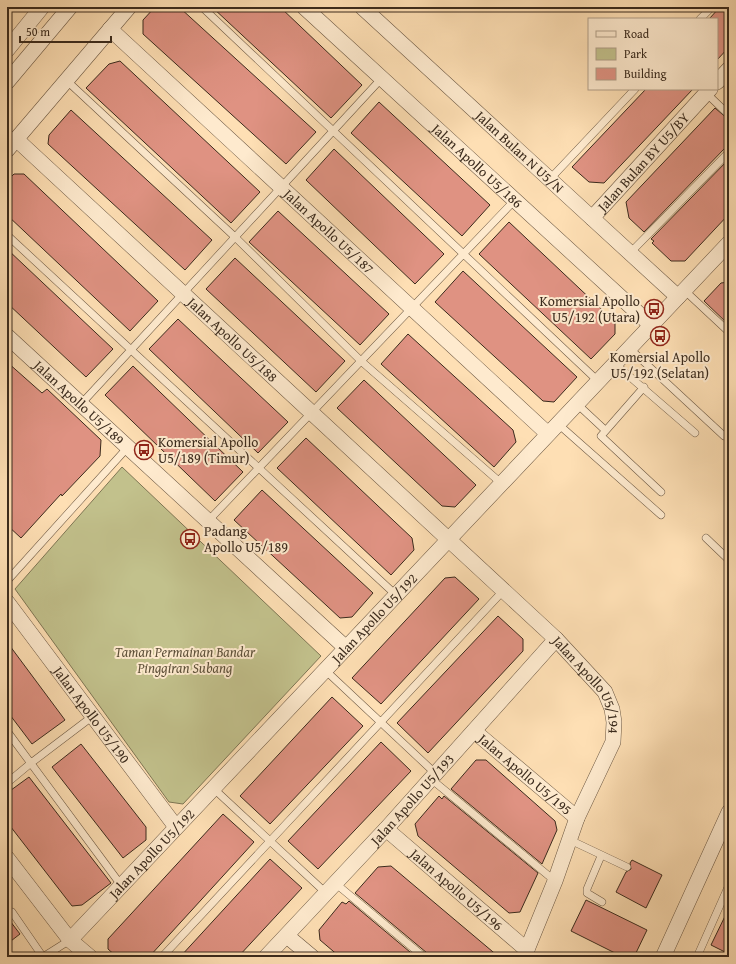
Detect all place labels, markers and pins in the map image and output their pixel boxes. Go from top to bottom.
place label: Komersial Apollo U5/192 (Utara) [539,291,640,327]
bus stop icon: Komersial Apollo U5/192 (Utara) [643,298,665,320]
bus stop icon: Komersial Apollo U5/192 (Selatan) [649,325,671,347]
place label: Komersial Apollo U5/192 (Selatan) [610,347,710,383]
place label: Komersial Apollo U5/189 (Timur) [158,432,259,468]
bus stop icon: Komersial Apollo U5/189 (Timur) [133,439,155,461]
place label: Padang Apollo U5/189 [204,521,288,557]
bus stop icon: Padang Apollo U5/189 [179,528,201,550]

